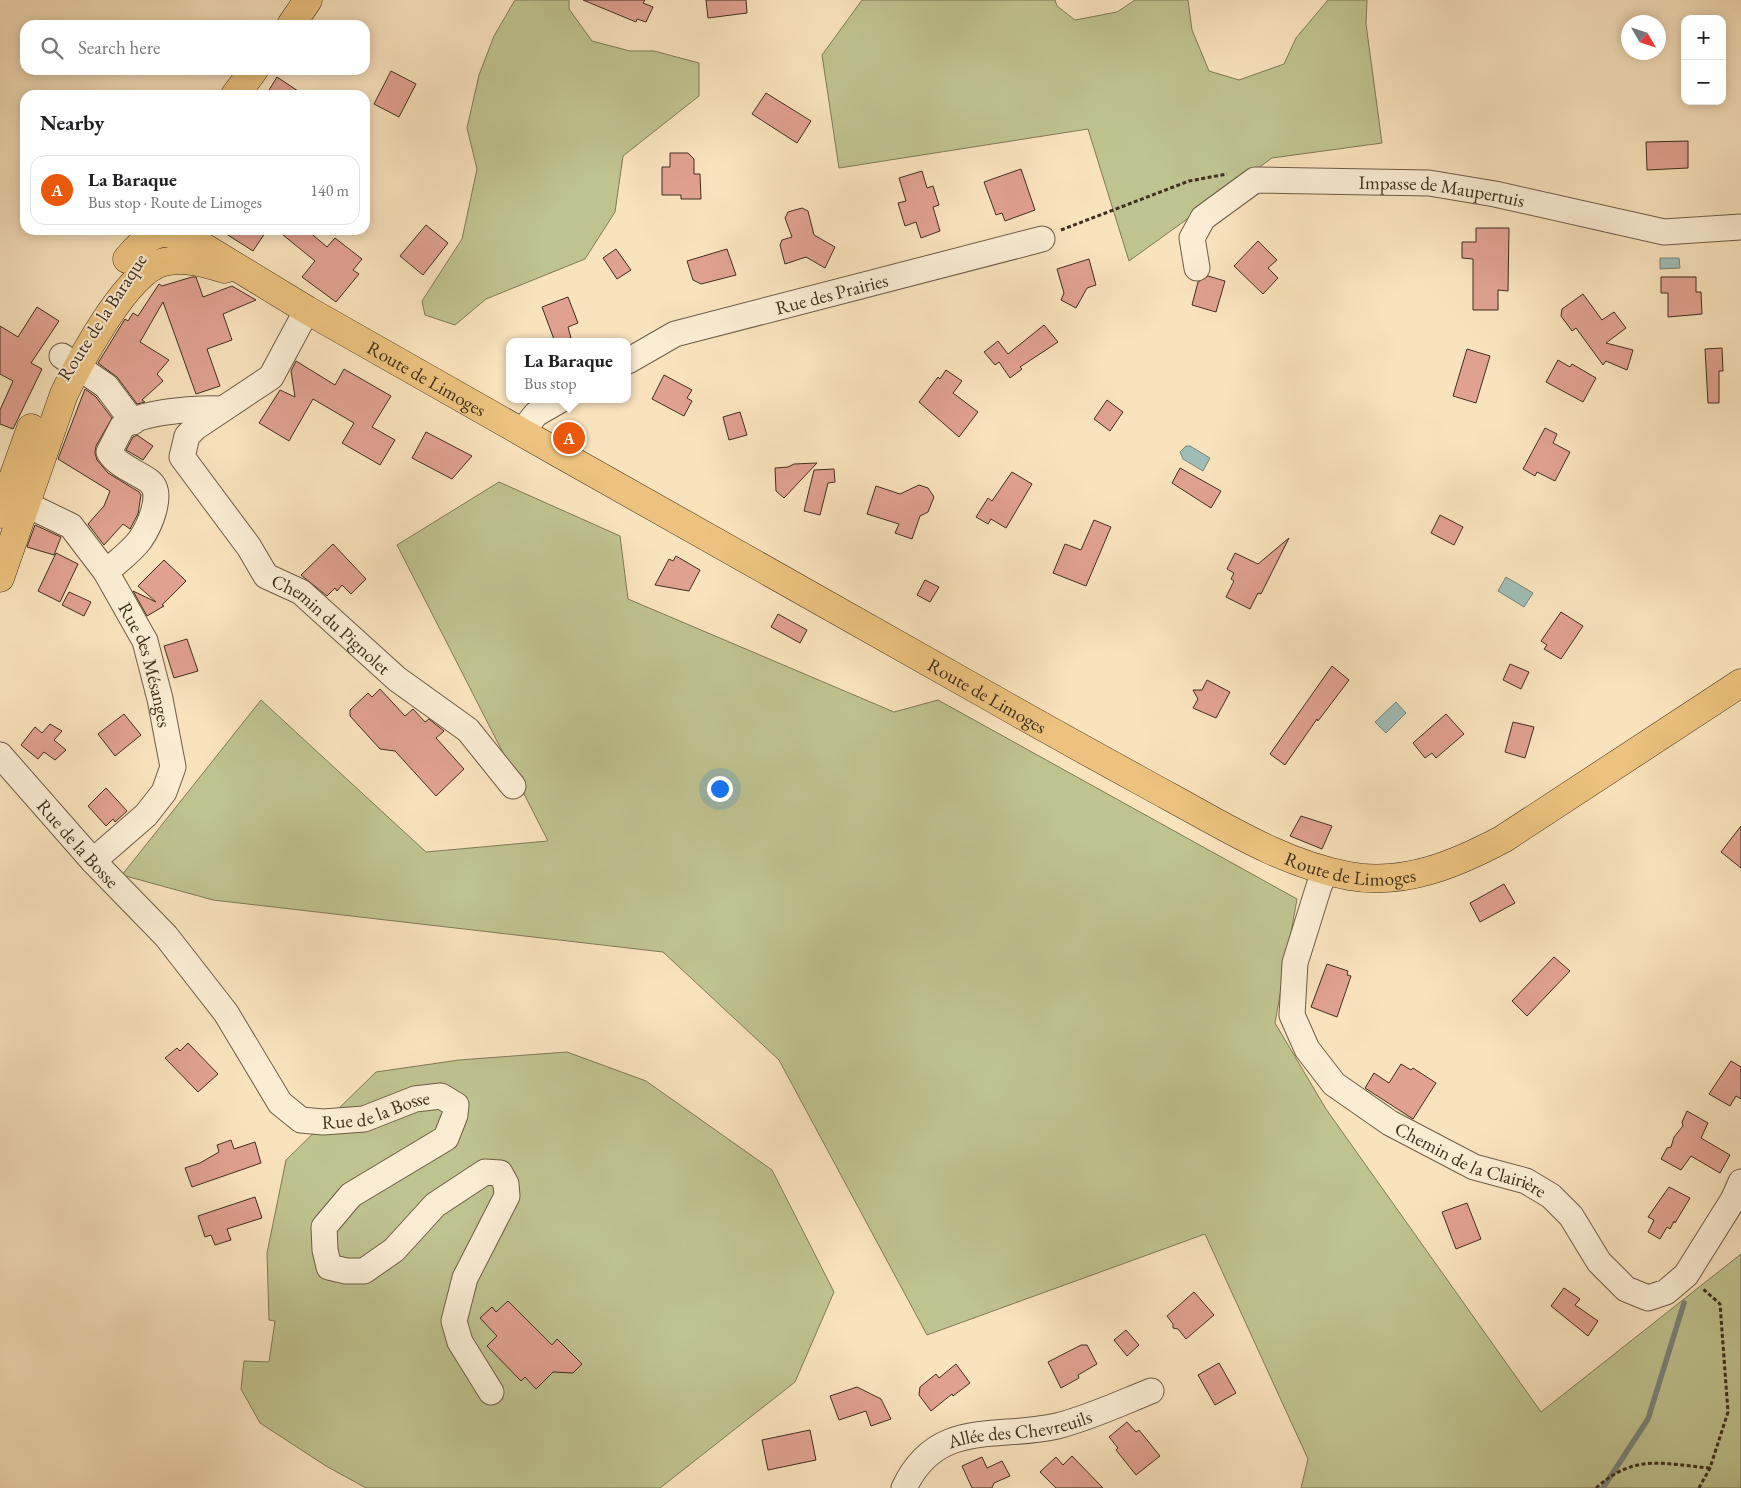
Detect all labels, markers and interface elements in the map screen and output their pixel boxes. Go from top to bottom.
north arrow [1621,15,1666,60]
map controls [1681,15,1726,105]
button: + [1681,15,1726,60]
search box [20,20,370,75]
icon: search [38,34,66,62]
text: Search here [78,35,160,60]
button: − [1681,60,1726,105]
text: Nearby [40,109,104,136]
text: La Baraque [88,167,177,192]
street label: Impasse de Maupertuis [1358,169,1527,213]
text: A [51,180,63,201]
text: 140 m [310,180,349,201]
text: Bus stop · Route de Limoges [88,192,262,213]
street label: Route de la Baraque [52,249,152,385]
street label: Rue des Prairies [773,267,891,320]
street label: Route de Limoges [363,334,491,422]
popup [506,338,631,403]
text: La Baraque [524,348,613,373]
text: Bus stop [524,373,577,394]
pin: A [553,419,585,457]
street label: Chemin du Pignolet [268,568,396,680]
street label: Rue des Mésanges [113,597,178,730]
street label: Route de Limoges [923,652,1051,739]
your location [707,776,733,802]
street label: Rue de la Bosse [32,793,125,893]
street label: Route de Limoges [1281,845,1418,891]
street label: Rue de la Bosse [321,1085,431,1135]
street label: Chemin de la Clairière [1391,1115,1551,1203]
street label: Allée des Chevreuils [943,1404,1095,1454]

